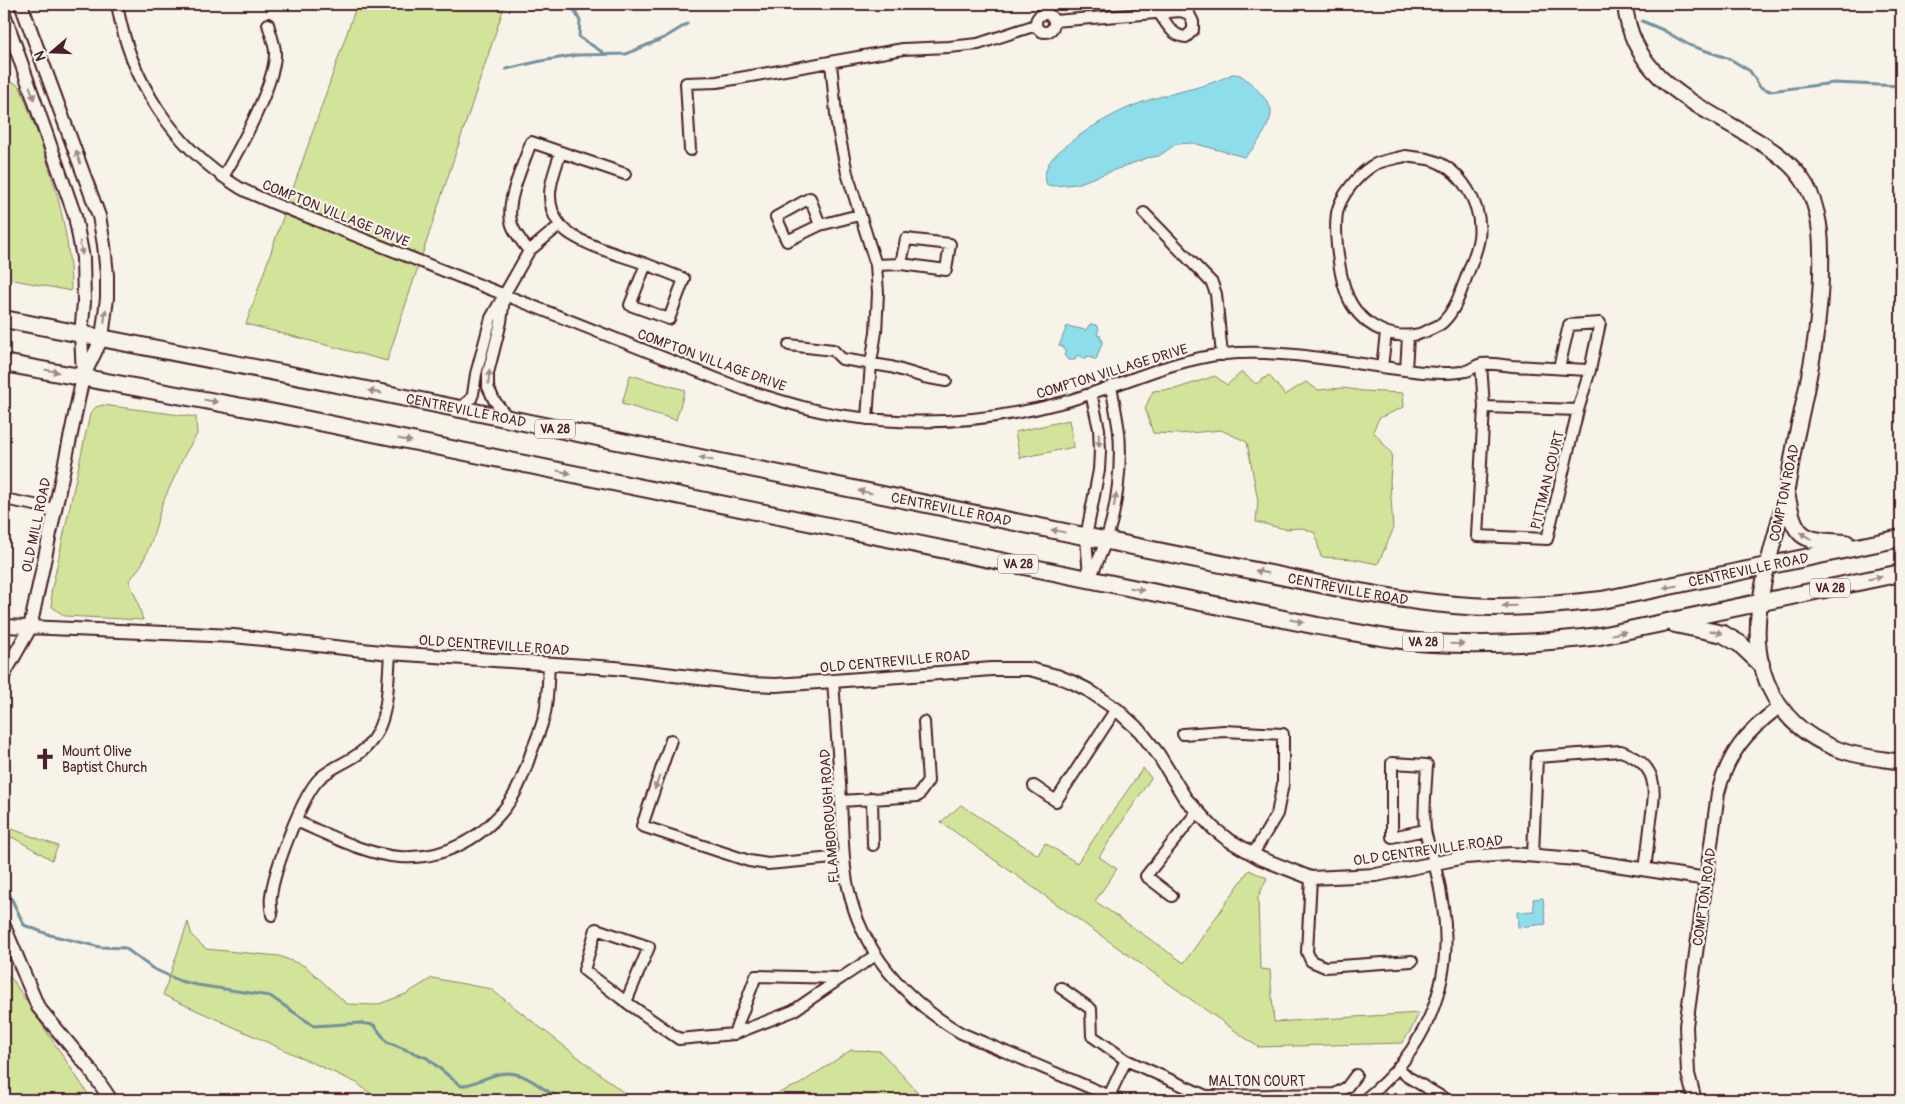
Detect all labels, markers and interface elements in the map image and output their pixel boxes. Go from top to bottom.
north arrow [28,28,78,78]
text: N [31,49,50,63]
one-way arrow [29,86,37,101]
one-way arrow [74,150,81,165]
street label: COMPTON VILLAGE DRIVE [260,176,412,251]
one-way arrow [78,240,86,256]
one-way arrow [101,307,109,323]
street label: COMPTON VILLAGE DRIVE [635,326,789,395]
street label: COMPTON VILLAGE DRIVE [1034,340,1190,403]
one-way arrow [44,368,60,376]
one-way arrow [485,369,493,385]
one-way arrow [367,387,383,395]
street label: CENTREVILLE ROAD [404,390,528,431]
one-way arrow [204,397,220,405]
road number: VA 28 [535,419,575,438]
street label: PITTMAN COURT [1527,429,1568,531]
one-way arrow [1096,433,1104,449]
one-way arrow [398,436,414,444]
street label: COMPTON ROAD [1766,443,1803,543]
one-way arrow [697,455,713,463]
one-way arrow [557,468,572,476]
street label: OLD MILL ROAD [18,476,55,574]
one-way arrow [857,488,872,496]
street label: CENTREVILLE ROAD [889,489,1013,530]
one-way arrow [1111,492,1119,508]
one-way arrow [1051,527,1066,535]
one-way arrow [1799,532,1813,541]
street label: CENTREVILLE ROAD [1687,549,1810,591]
road number: VA 28 [998,554,1038,574]
one-way arrow [1253,568,1269,576]
street label: CENTREVILLE ROAD [1286,570,1410,609]
one-way arrow [1868,574,1884,582]
road number: VA 28 [1810,578,1850,598]
one-way arrow [1662,583,1677,591]
one-way arrow [1130,585,1146,593]
one-way arrow [1500,603,1516,611]
one-way arrow [1289,618,1305,626]
one-way arrow [1611,628,1627,636]
one-way arrow [1708,629,1723,637]
street label: OLD CENTREVILLE ROAD [418,632,570,659]
road number: VA 28 [1403,632,1443,652]
one-way arrow [1449,640,1465,648]
street label: OLD CENTREVILLE ROAD [819,646,971,677]
place label: Mount Olive Baptist Church [62,743,147,776]
church icon: Mount Olive Baptist Church [32,746,58,772]
street label: FLAMBOROUGH ROAD [816,748,843,884]
one-way arrow [652,776,660,791]
street label: OLD CENTREVILLE ROAD [1352,832,1504,869]
street label: COMPTON ROAD [1689,847,1720,947]
street label: MALTON COURT [1208,1073,1306,1090]

